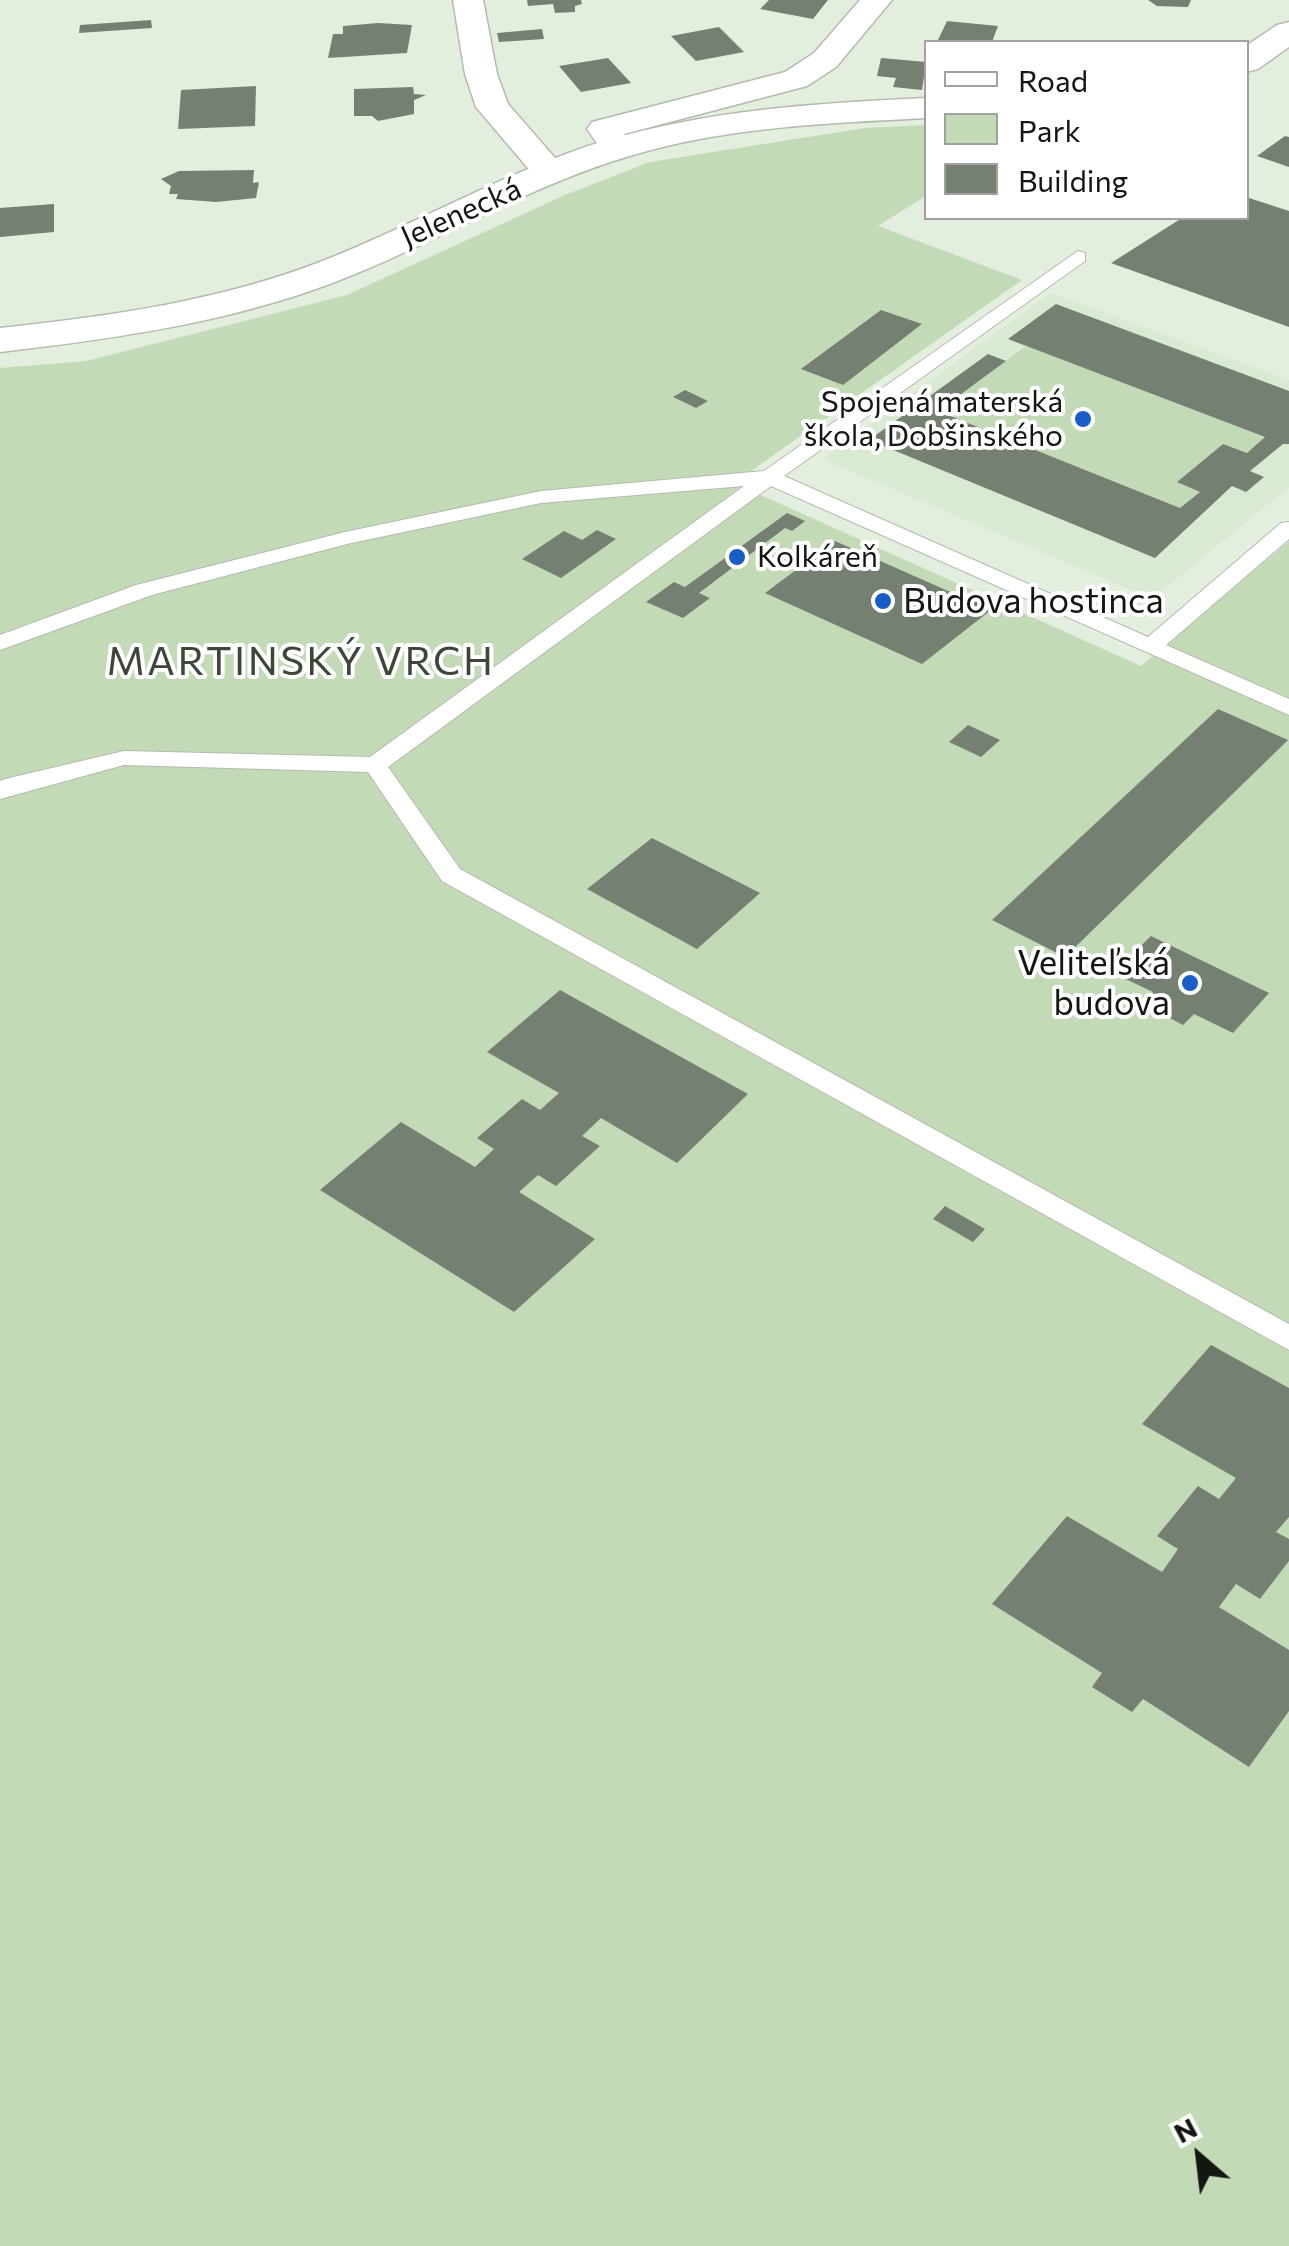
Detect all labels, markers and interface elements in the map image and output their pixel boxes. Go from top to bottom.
legend [924,40,1249,220]
text: Road [1018,61,1088,98]
text: Park [1018,111,1081,148]
text: Building [1018,161,1128,198]
street label: Jelenecká [395,171,527,255]
place label: Spojená materská škola, Dobšinského [804,384,1063,454]
marker: Spojená materská škola, Dobšinského [1072,408,1094,430]
place label: Kolkáreň [757,539,878,575]
marker: Kolkáreň [726,546,748,568]
place label: Budova hostinca [903,580,1164,622]
marker: Budova hostinca [872,590,894,612]
district label: MARTINSKÝ VRCH [107,638,495,686]
place label: Veliteľská budova [1017,942,1170,1024]
marker: Veliteľská budova [1179,972,1201,994]
north arrow [1149,2106,1249,2206]
text: N [1168,2110,1202,2149]

